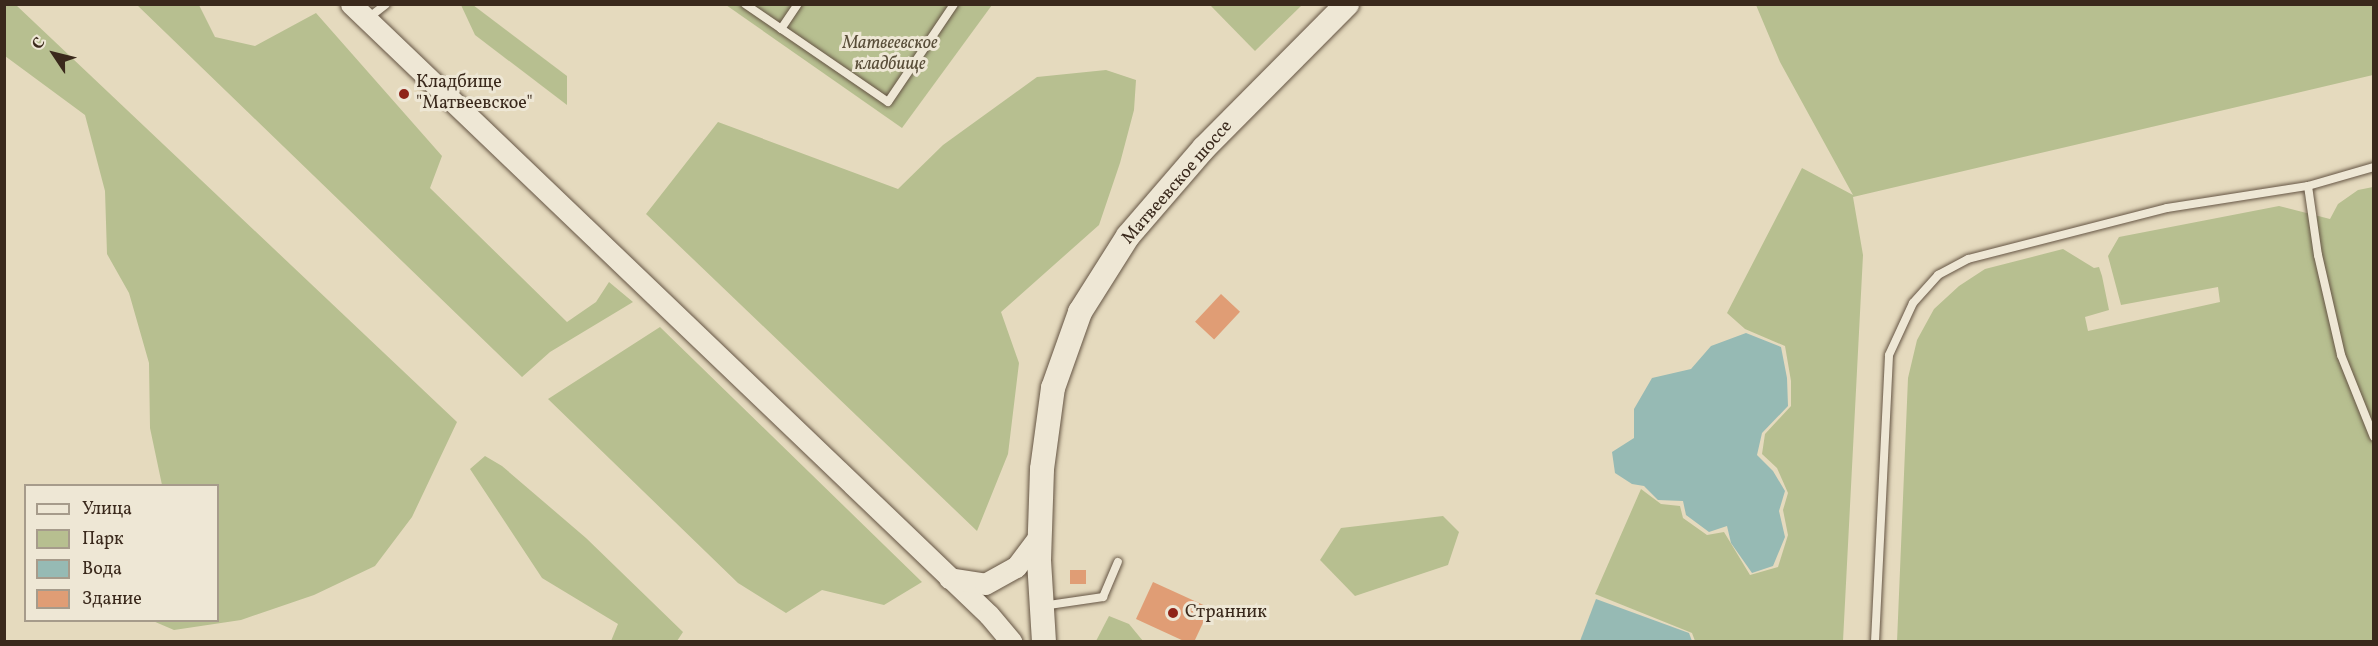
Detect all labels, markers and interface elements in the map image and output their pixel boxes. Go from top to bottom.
north arrow [24,24,84,84]
text: С [27,33,51,54]
park label: Матвеевское кладбище [842,34,938,76]
place label: Кладбище "Матвеевское" [416,73,533,116]
marker: Кладбище "Матвеевское" [397,87,411,101]
street label: Матвеевское шоссе [1118,116,1238,250]
legend [24,484,219,622]
text: Улица [82,497,132,522]
text: Парк [82,527,124,552]
text: Вода [82,557,122,582]
text: Здание [82,587,142,612]
place label: Странник [1185,602,1267,624]
marker: Странник [1166,606,1180,620]

